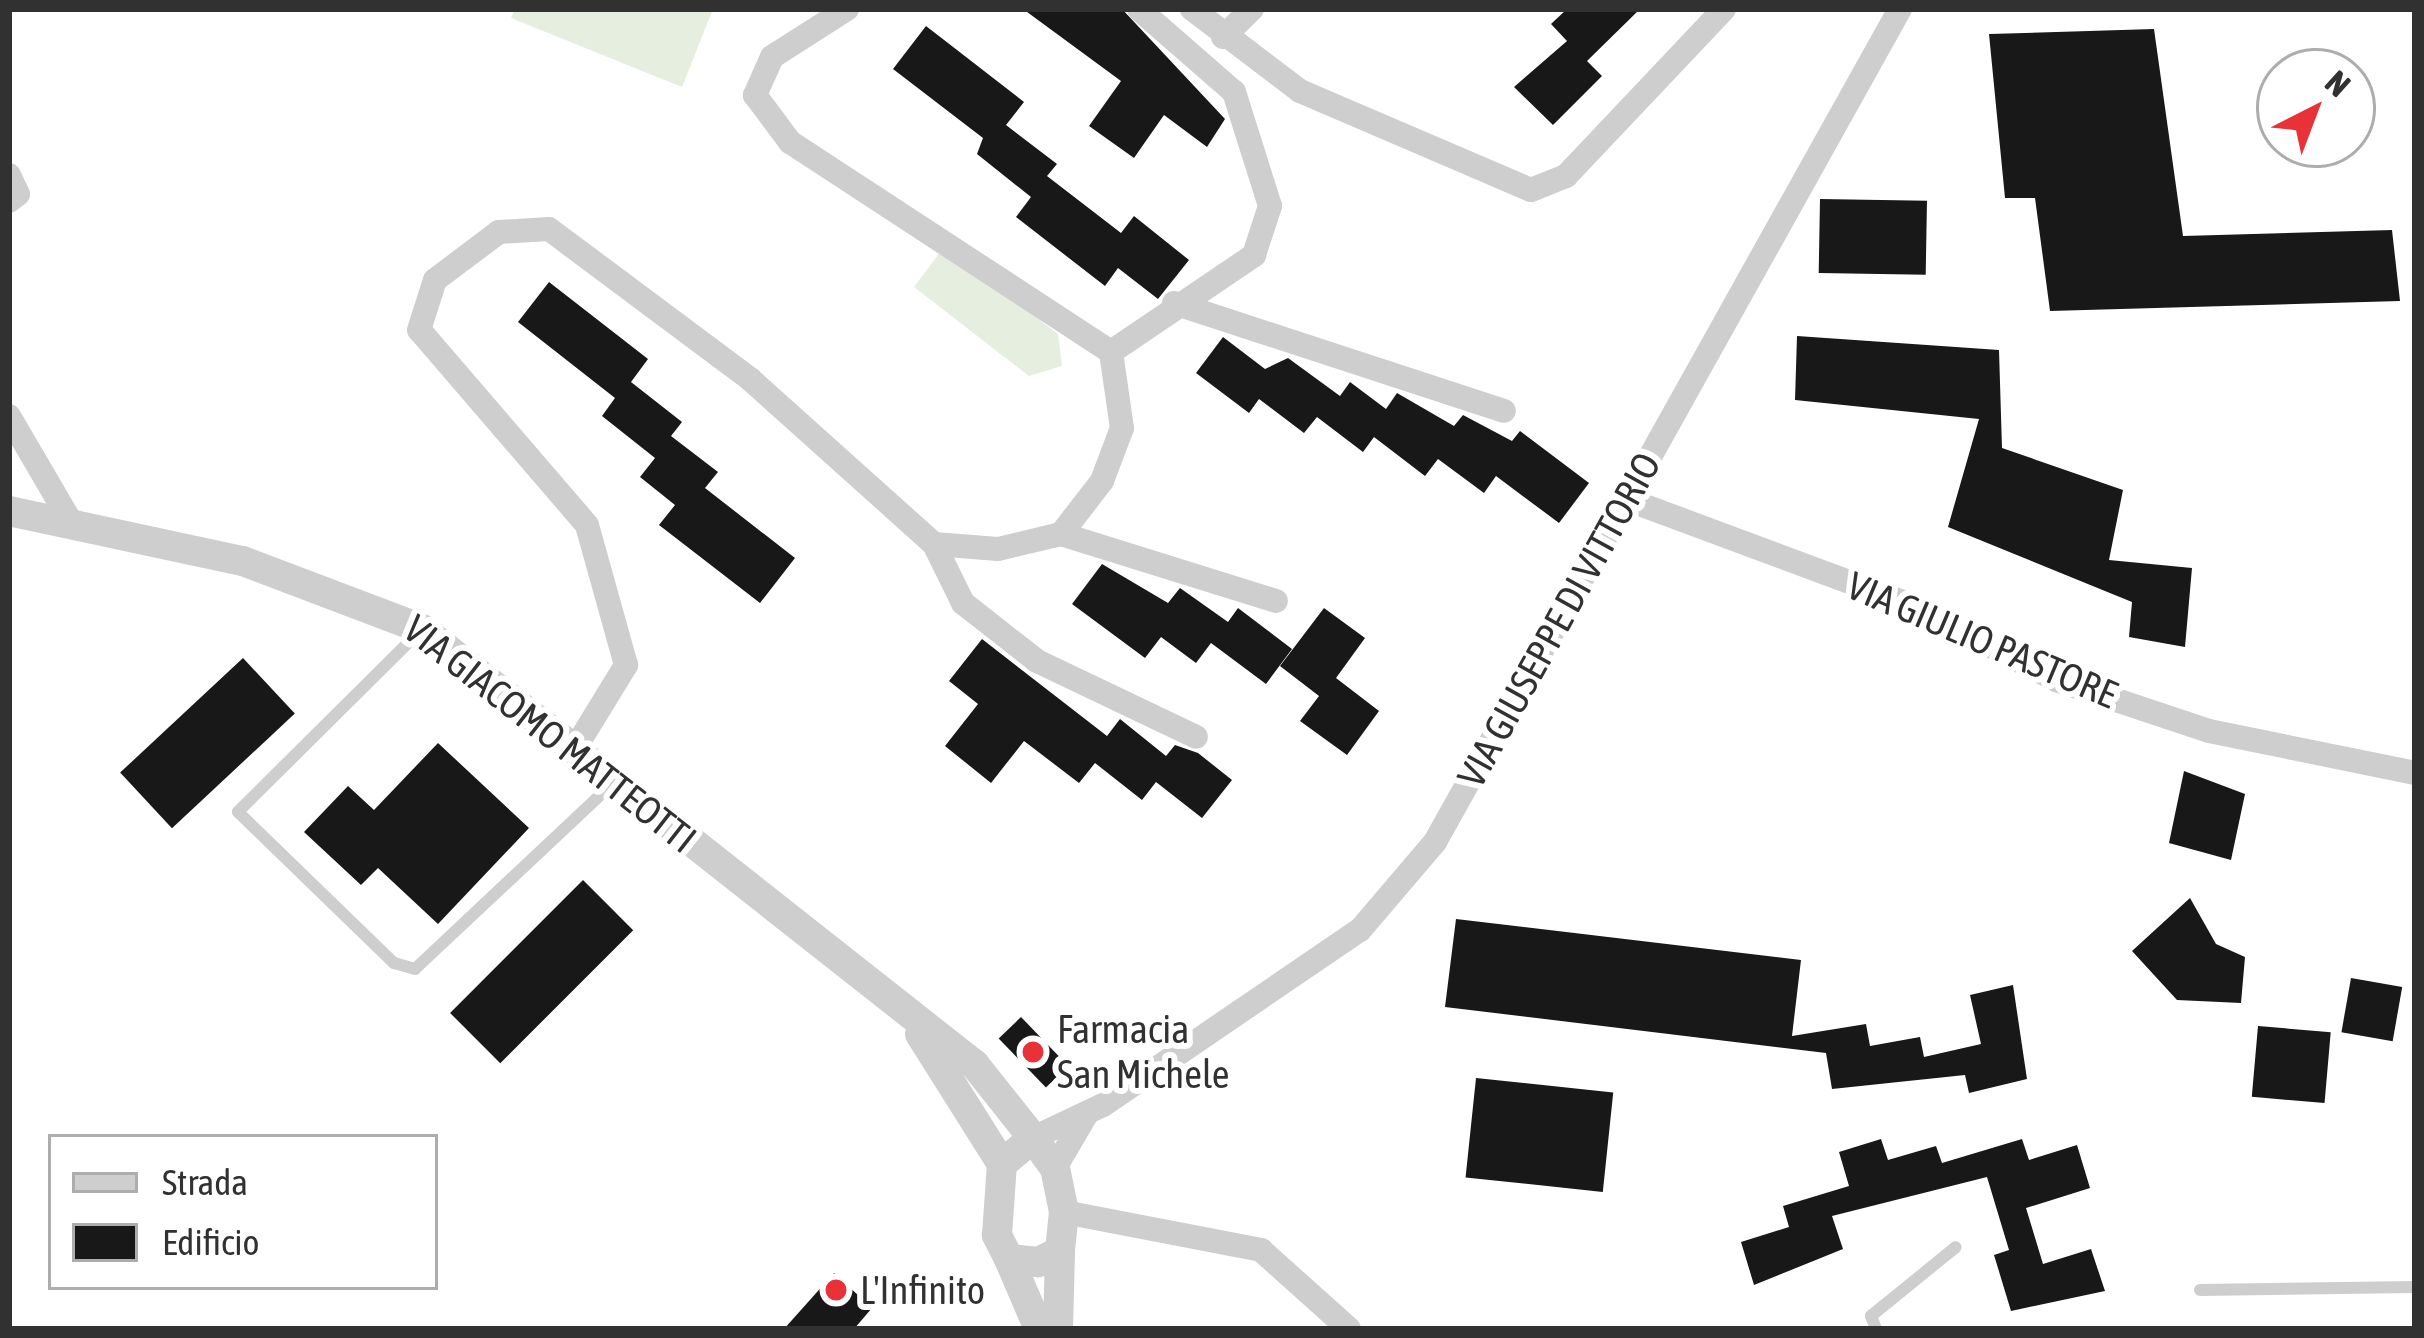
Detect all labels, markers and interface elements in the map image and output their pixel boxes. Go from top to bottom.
north arrow [2256,48,2376,168]
text: N [2318,63,2358,104]
street label: VIA GIUSEPPE DI VITTORIO [1448,445,1670,795]
street label: VIA GIULIO PASTORE [1840,562,2124,718]
street label: VIA GIACOMO MATTEOTTI [395,605,705,863]
place label: Farmacia San Michele [1057,1007,1230,1098]
marker: Farmacia San Michele [1020,1039,1046,1065]
legend [48,1134,438,1290]
text: Strada [162,1161,248,1203]
text: Edificio [162,1221,259,1263]
place label: L'Infinito [860,1267,985,1313]
marker: L'Infinito [823,1277,849,1303]

